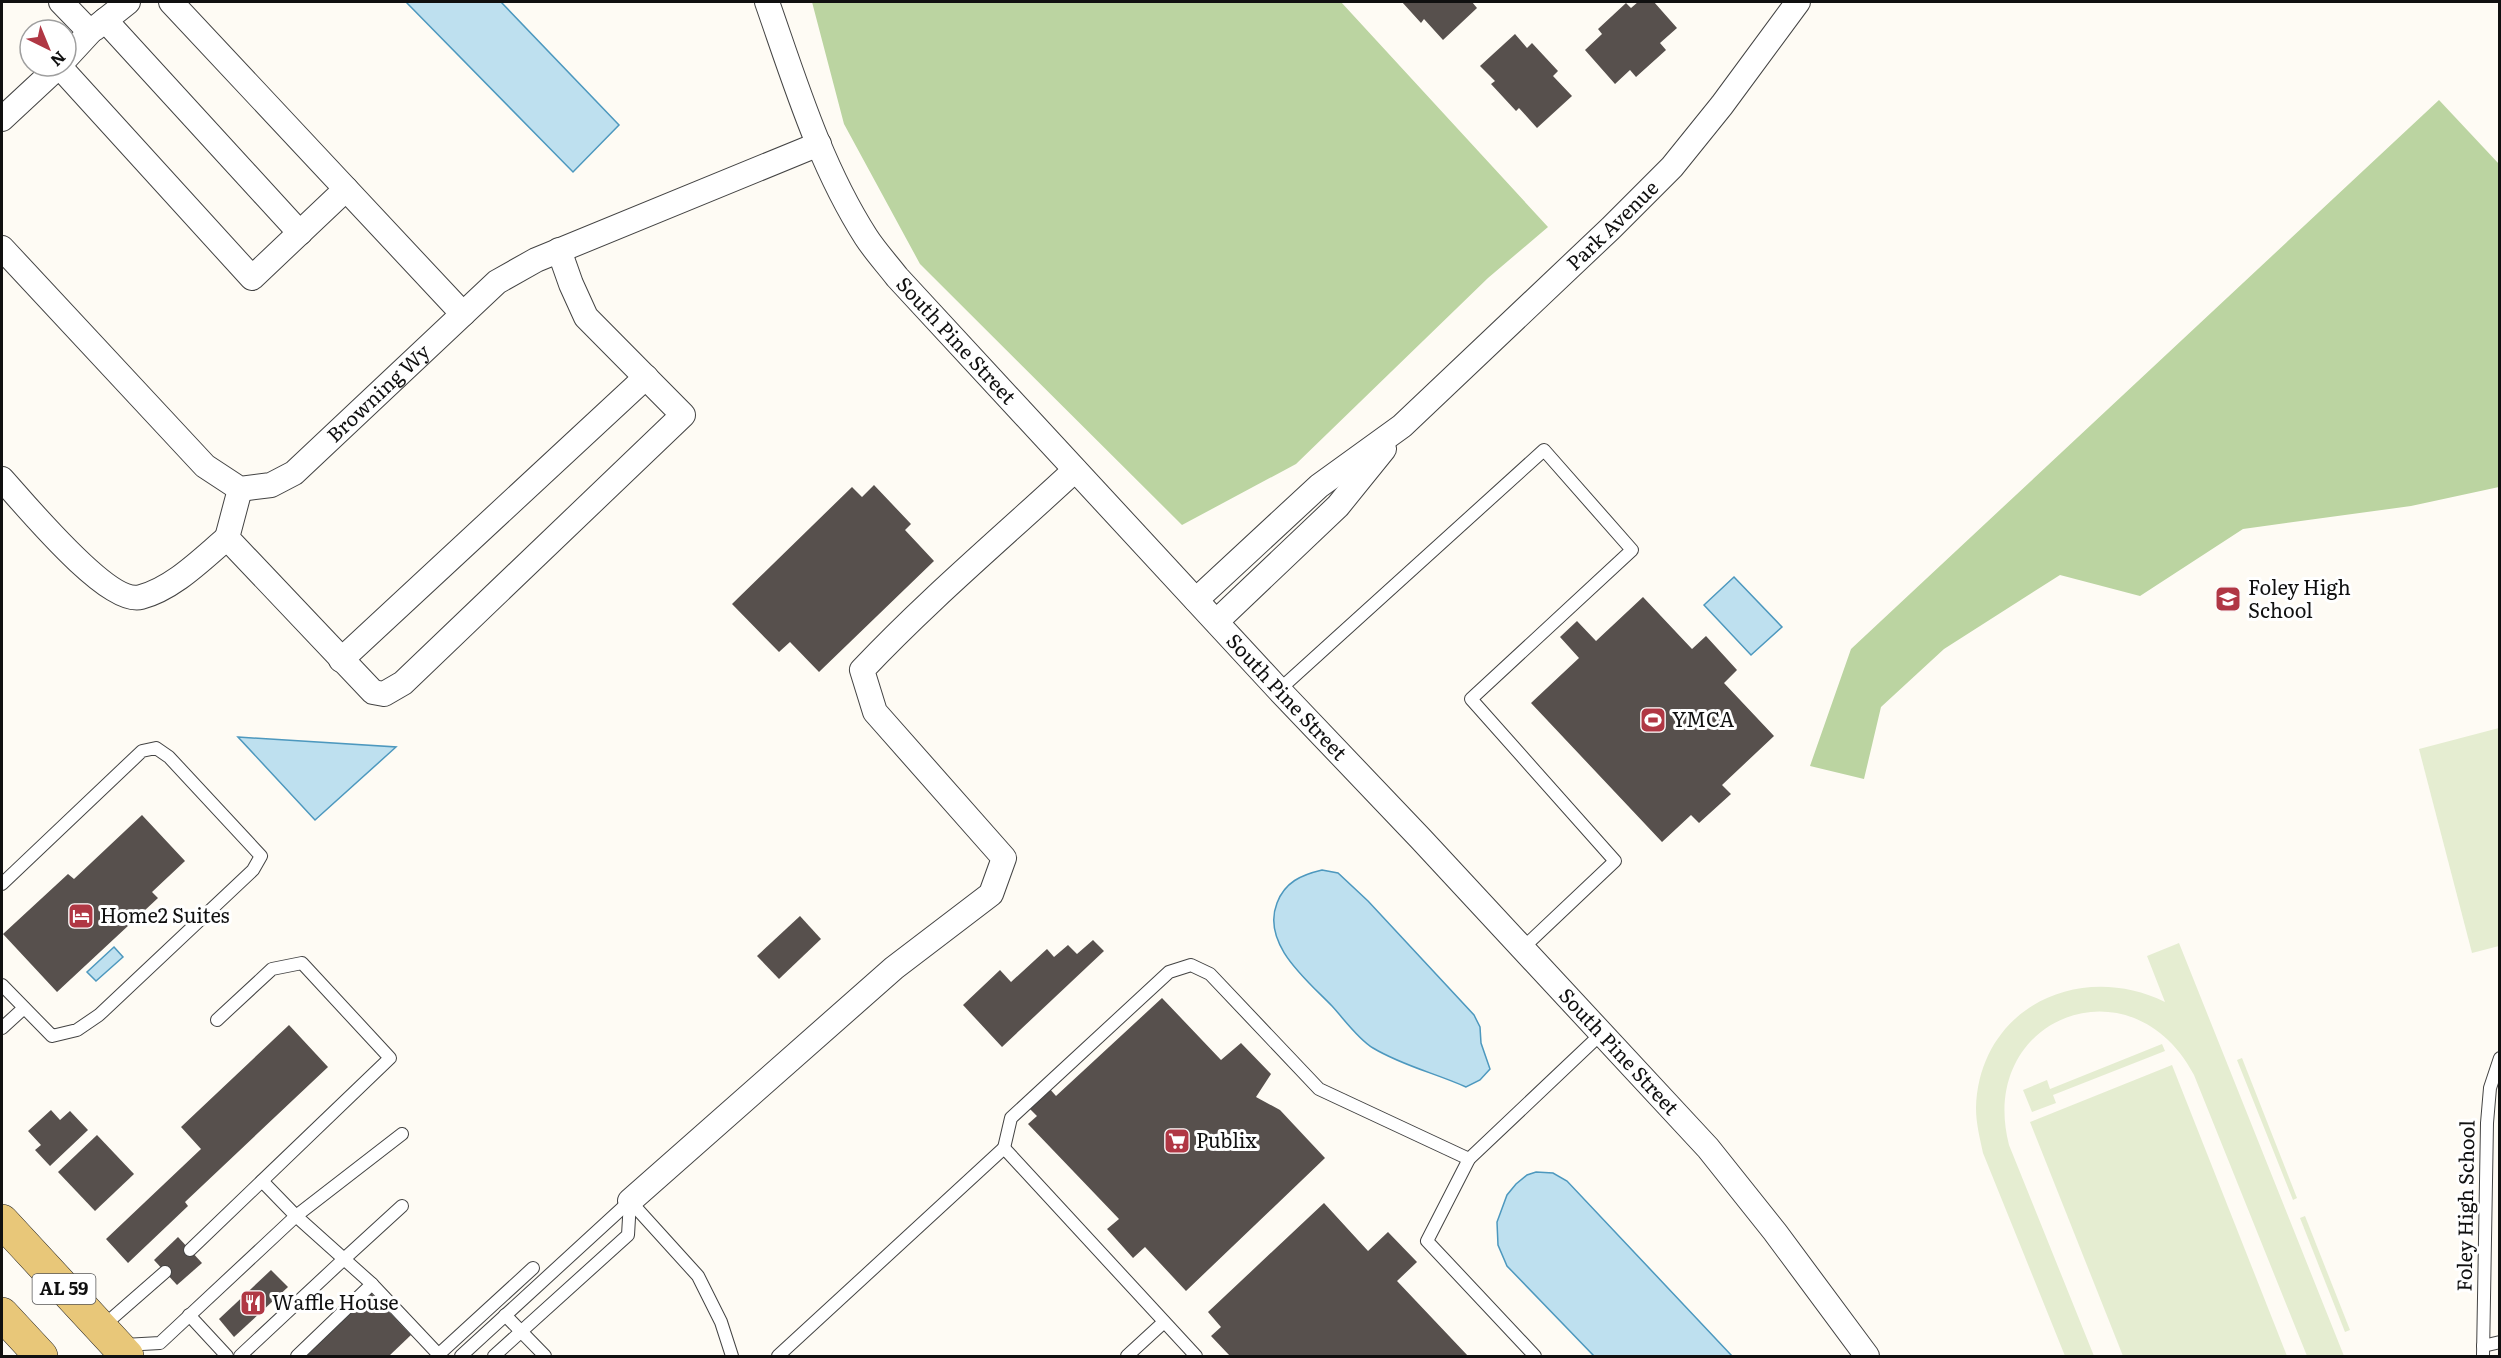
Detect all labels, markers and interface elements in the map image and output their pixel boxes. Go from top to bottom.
north arrow [18,18,78,78]
text: N [46,46,72,73]
street label: Park Avenue [1559,172,1664,276]
street label: South Pine Street [890,269,1024,410]
street label: Browning Wy [319,336,436,448]
place label: Foley High School [2248,571,2351,624]
school or university icon: Foley High School [2213,584,2243,614]
street label: South Pine Street [1220,626,1355,766]
place label: YMCA [1672,703,1735,733]
sports icon: YMCA [1638,705,1668,735]
place label: Home2 Suites [100,899,230,929]
hotel icon: Home2 Suites [66,901,96,931]
street label: South Pine Street [1553,980,1687,1121]
street label: Foley High School [2448,1120,2480,1292]
place label: Publix [1196,1124,1258,1154]
supermarket icon: Publix [1162,1126,1192,1156]
road number: AL 59 [32,1274,96,1304]
place label: Waffle House [272,1286,399,1316]
restaurant icon: Waffle House [238,1288,268,1318]

